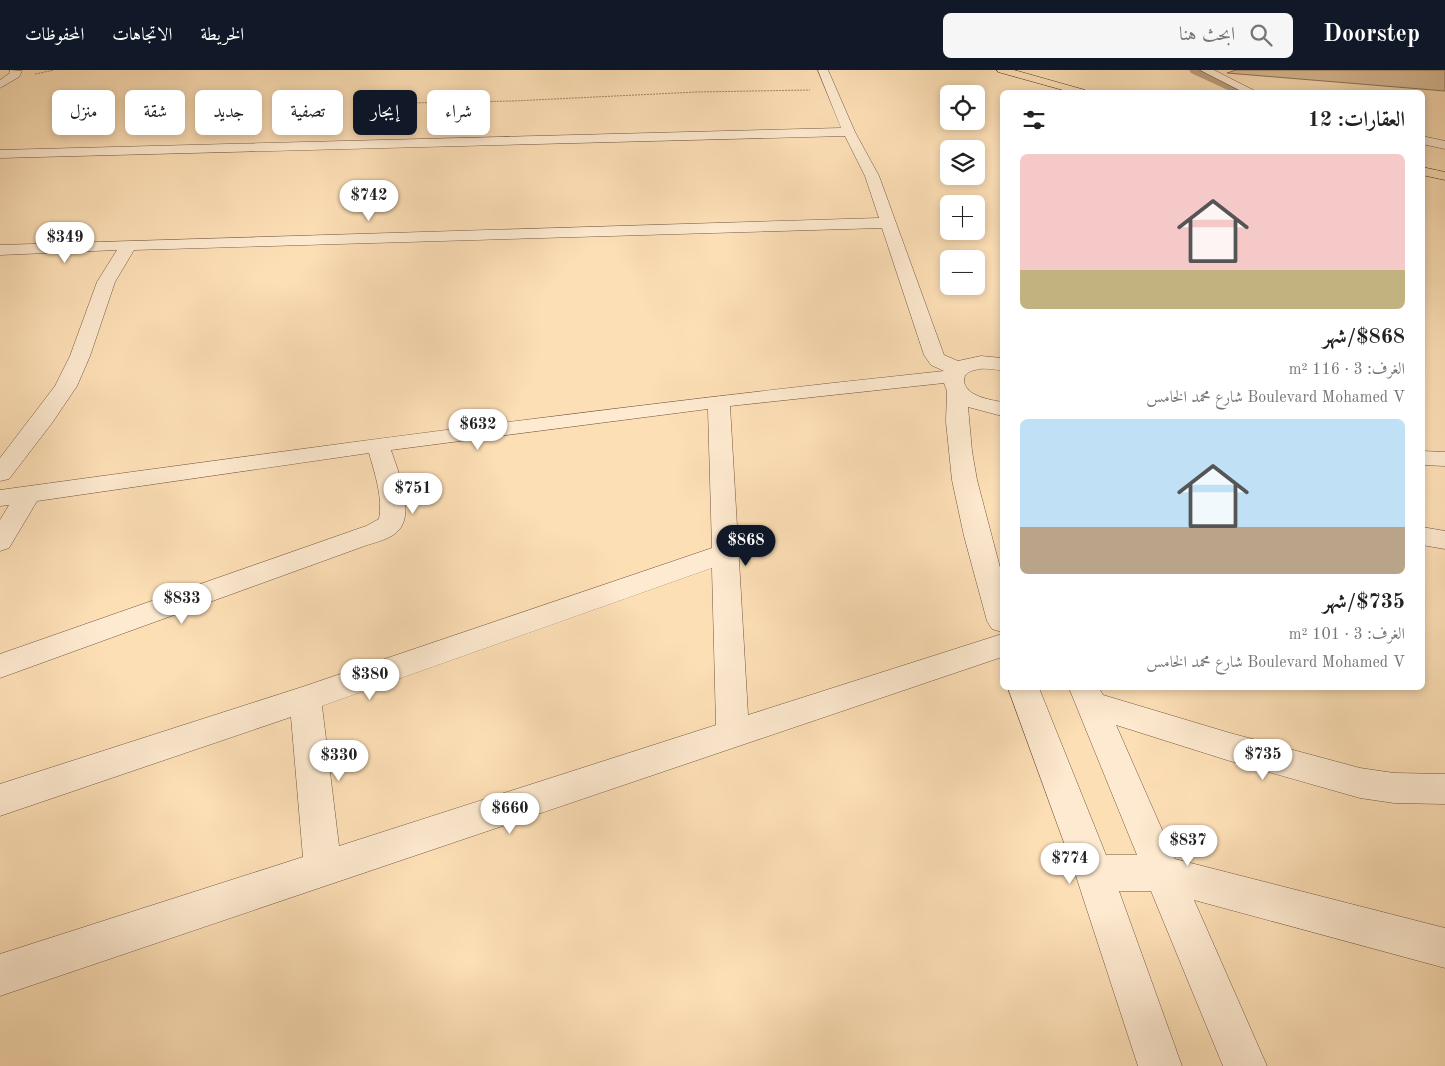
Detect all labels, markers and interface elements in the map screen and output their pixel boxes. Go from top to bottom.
search box [943,13,1293,58]
icon: search [1247,21,1275,49]
text: Doorstep [1323,23,1420,47]
text: المحفوظات [25,26,84,44]
text: الاتجاهات [112,26,172,44]
text: الخريطة [200,26,244,44]
text: ابحث هنا [1179,26,1235,45]
map controls [940,85,985,295]
button: locate [940,85,985,130]
chip: منزل [52,90,115,135]
chip: شقة [125,90,185,135]
chip: جديد [195,90,262,135]
chip: تصفية [272,90,343,135]
chip: إيجار [353,90,417,135]
chip: شراء [427,90,490,135]
icon: filters [1020,106,1048,134]
text: العقارات: 12 [1308,110,1405,131]
button: layers [940,140,985,185]
pin: $742 [339,180,399,222]
icon: home [1168,186,1258,276]
text: $742 [350,188,388,204]
button: + [940,195,985,240]
pin: $349 [35,222,95,264]
text: $349 [46,230,84,246]
button: − [940,250,985,295]
text: $868/شهر [1323,327,1405,348]
text: الغرف: 3 · 116 m² [1289,362,1405,378]
text: Boulevard Mohamed V شارع محمد الخامس [1146,390,1405,406]
pin: $632 [448,408,508,451]
text: $632 [459,417,497,433]
icon: home [1168,451,1258,541]
pin: $751 [383,472,443,515]
text: $751 [394,481,432,497]
pin: $868 [716,524,776,567]
text: $868 [727,533,765,549]
pin: $833 [152,582,212,625]
text: $833 [163,591,201,607]
text: $735/شهر [1323,592,1405,613]
text: الغرف: 3 · 101 m² [1289,627,1405,643]
text: Boulevard Mohamed V شارع محمد الخامس [1146,655,1405,671]
pin: $380 [340,658,400,701]
text: $380 [351,667,389,683]
pin: $735 [1233,738,1293,781]
pin: $330 [309,740,369,782]
text: $735 [1244,747,1282,763]
text: $330 [320,748,358,764]
pin: $660 [480,792,540,835]
text: $660 [491,801,529,817]
pin: $837 [1158,824,1218,867]
text: $837 [1169,833,1207,849]
pin: $774 [1040,842,1100,885]
text: $774 [1051,851,1089,867]

